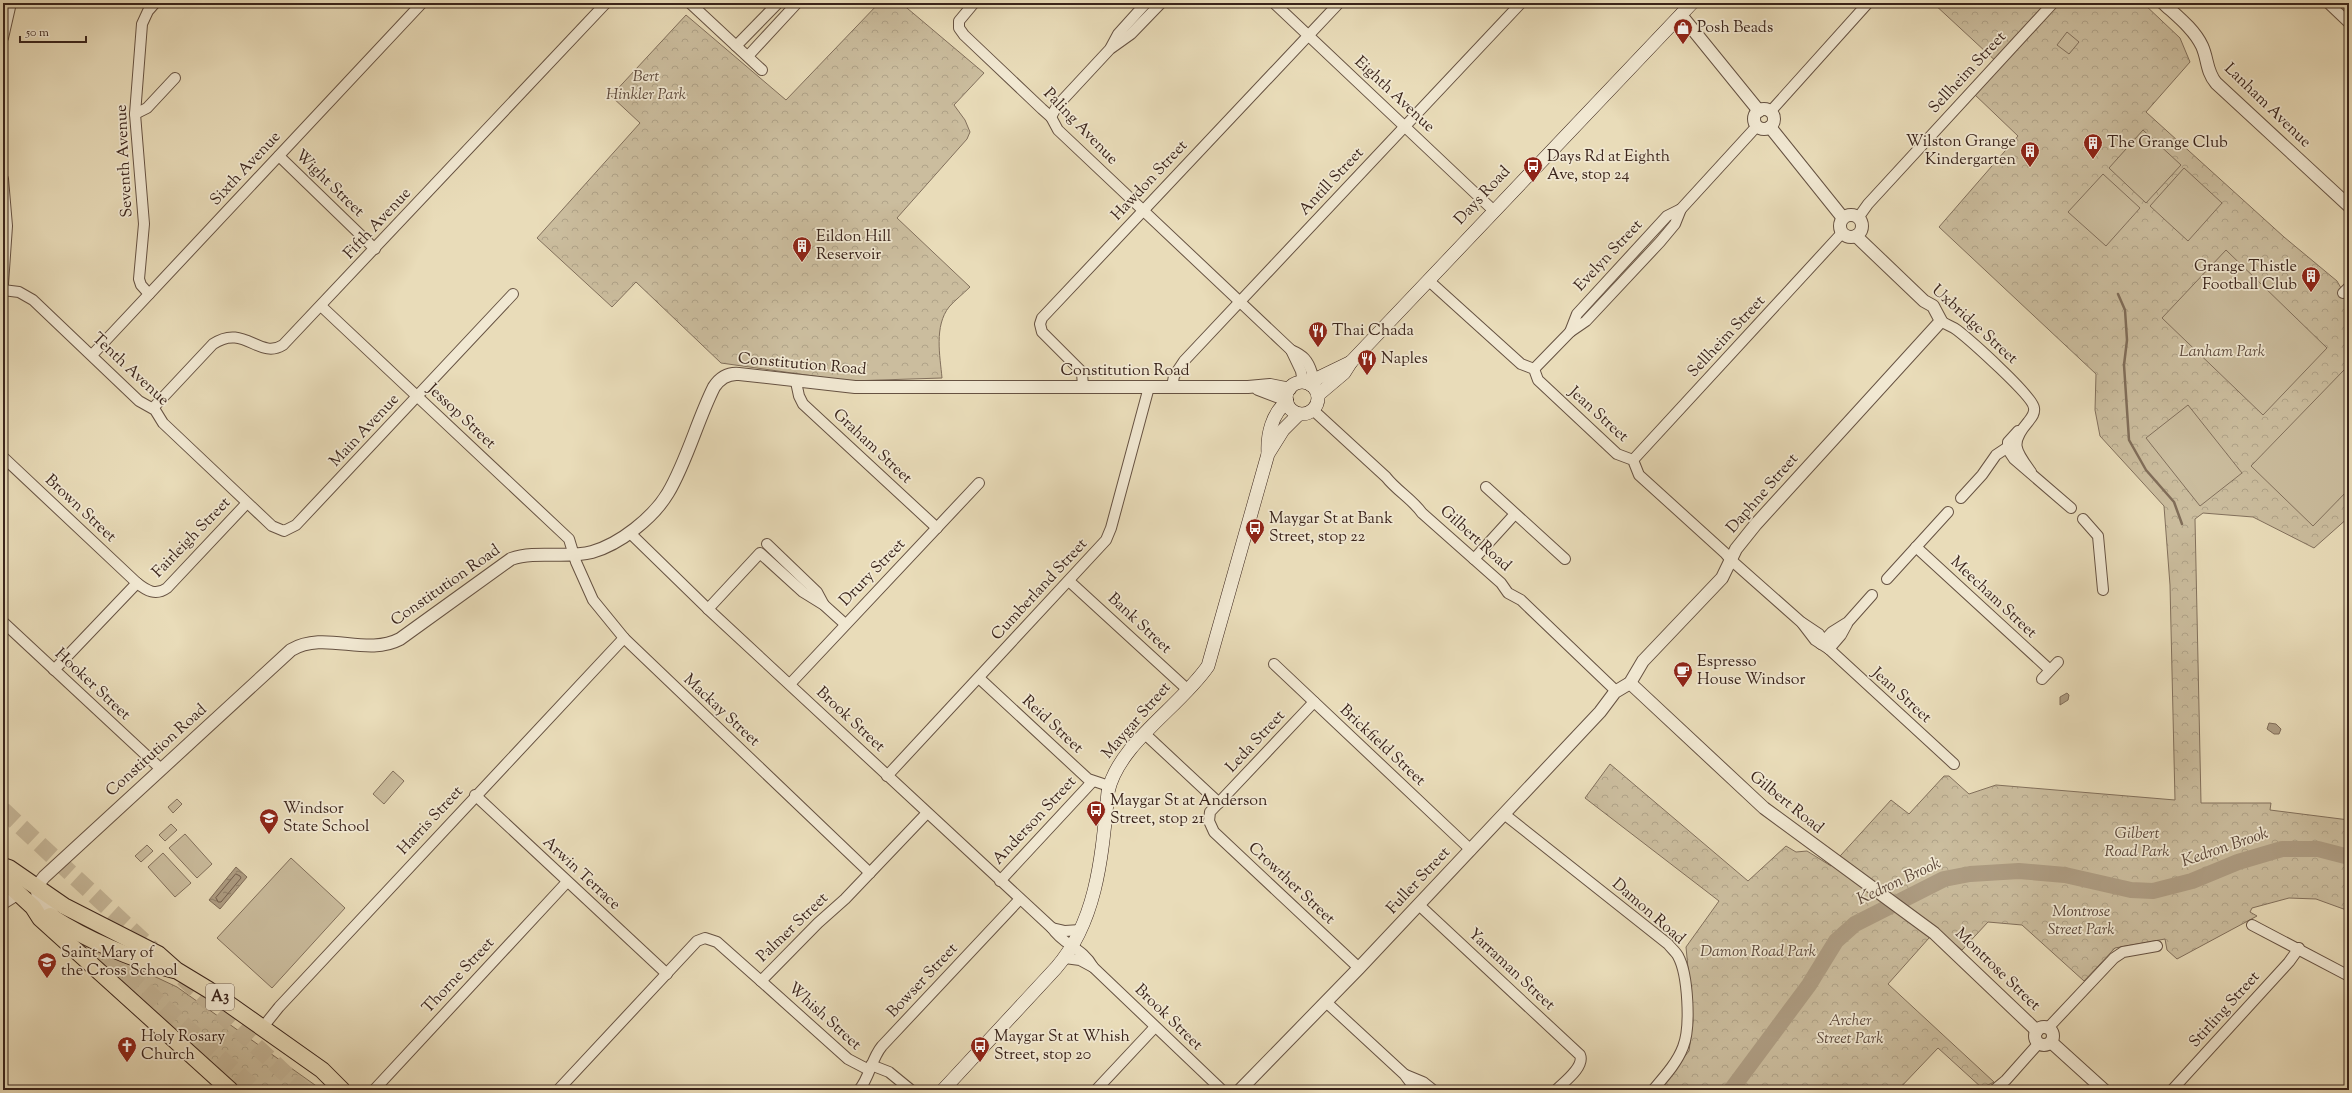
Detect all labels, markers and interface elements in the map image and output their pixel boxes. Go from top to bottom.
shop icon: Posh Beads [1672,17,1694,45]
place label: Posh Beads [1697,17,1773,40]
scale bar [20,18,86,44]
text: 50 m [25,24,49,42]
street label: Sellheim Street [1924,26,2013,119]
street label: Eighth Avenue [1349,51,1439,139]
street label: Lanham Avenue [2218,58,2316,154]
park label: Bert Hinkler Park [606,66,686,107]
street label: Paling Avenue [1037,83,1123,171]
street label: Seventh Avenue [111,104,139,218]
street label: Sixth Avenue [205,127,287,211]
place label: Wilston Grange Kindergarten [1906,131,2017,172]
building icon: The Grange Club [2082,132,2104,160]
place label: The Grange Club [2107,132,2228,155]
street label: Hawdon Street [1106,135,1194,227]
building icon: Wilston Grange Kindergarten [2019,140,2041,168]
street label: Antill Street [1294,142,1370,221]
street label: Wight Street [289,145,369,223]
place label: Days Rd at Eighth Ave, stop 24 [1547,146,1671,187]
bus stop icon: Days Rd at Eighth Ave, stop 24 [1522,155,1544,183]
street label: Days Road [1450,161,1516,231]
street label: Fifth Avenue [339,183,417,265]
street label: Evelyn Street [1569,214,1649,297]
place label: Eildon Hill Reservoir [816,226,892,267]
building icon: Eildon Hill Reservoir [791,235,813,263]
place label: Grange Thistle Football Club [2194,256,2297,297]
building icon: Grange Thistle Football Club [2300,265,2322,293]
street label: Uxbridge Street [1926,280,2023,371]
street label: Sellheim Street [1683,290,1772,383]
restaurant icon: Thai Chada [1307,320,1329,348]
place label: Thai Chada [1332,320,1414,343]
street label: Tenth Avenue [86,328,174,412]
park label: Lanham Park [2179,341,2265,364]
street label: Constitution Road [737,348,867,382]
restaurant icon: Naples [1356,348,1378,376]
place label: Naples [1381,348,1428,371]
street label: Constitution Road [1060,360,1190,383]
street label: Jessop Street [421,378,501,455]
street label: Jean Street [1562,381,1633,449]
street label: Main Avenue [325,389,405,473]
street label: Graham Street [827,404,917,490]
street label: Daphne Street [1722,448,1805,539]
street label: Brown Street [39,470,121,549]
street label: Fairleigh Street [147,492,237,584]
street label: Gilbert Road [1434,501,1516,577]
place label: Maygar St at Bank Street, stop 22 [1269,508,1393,549]
bus stop icon: Maygar St at Bank Street, stop 22 [1244,517,1266,545]
street label: Drury Street [835,533,912,612]
street label: Cumberland Street [987,534,1094,646]
street label: Constitution Road [387,540,505,632]
street label: Meecham Street [1944,552,2042,645]
street label: Bank Street [1102,588,1177,660]
street label: Hooker Street [49,644,136,727]
place label: Espresso House Windsor [1697,651,1806,692]
cafe icon: Espresso House Windsor [1672,660,1694,688]
street label: Jean Street [1865,662,1936,730]
street label: Mackay Street [677,669,765,753]
street label: Maygar Street [1097,677,1177,764]
street label: Brook Street [810,682,890,758]
street label: Reid Street [1016,690,1088,760]
street label: Constitution Road [101,699,213,803]
street label: Brickfield Street [1334,700,1431,792]
street label: Leda Street [1221,705,1291,778]
street label: Gilbert Road [1744,766,1828,840]
street label: Anderson Street [988,771,1083,870]
street label: Harris Street [393,781,470,861]
place label: Maygar St at Anderson Street, stop 21 [1110,790,1268,831]
place label: Windsor State School [283,798,370,839]
bus stop icon: Maygar St at Anderson Street, stop 21 [1085,799,1107,827]
school or university icon: Windsor State School [258,807,280,835]
water label: Kedron Brook [2178,822,2272,874]
park label: Gilbert Road Park [2104,823,2170,864]
street label: Arwin Terrace [537,832,625,916]
street label: Crowther Street [1242,837,1340,931]
street label: Fuller Street [1382,842,1457,920]
water label: Kedron Brook [1853,852,1945,912]
street label: Damon Road [1606,874,1690,950]
street label: Palmer Street [752,887,834,968]
park label: Montrose Street Park [2048,901,2114,942]
street label: Montrose Street [1949,923,2045,1017]
street label: Yarraman Street [1462,924,1560,1017]
street label: Thorne Street [418,932,501,1019]
street label: Bowser Street [882,938,964,1024]
park label: Damon Road Park [1700,941,1816,964]
place label: Saint Mary of the Cross School [61,942,178,983]
school or university icon: Saint Mary of the Cross School [36,951,58,979]
street label: Stirling Street [2184,966,2266,1053]
street label: Whish Street [782,978,866,1057]
street label: Brook Street [1129,980,1208,1057]
road number: A3 [206,984,234,1010]
park label: Archer Street Park [1817,1010,1883,1051]
place label: Holy Rosary Church [141,1026,225,1067]
place label: Maygar St at Whish Street, stop 20 [994,1026,1130,1067]
church icon: Holy Rosary Church [116,1035,138,1063]
bus stop icon: Maygar St at Whish Street, stop 20 [969,1035,991,1063]

